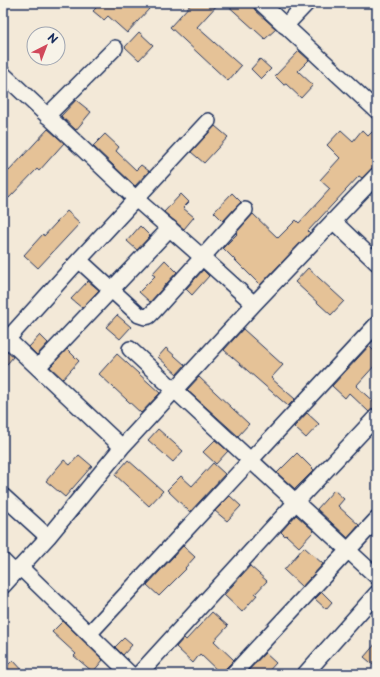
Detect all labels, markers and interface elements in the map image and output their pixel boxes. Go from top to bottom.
north arrow [26,26,66,66]
text: N [44,29,62,48]

